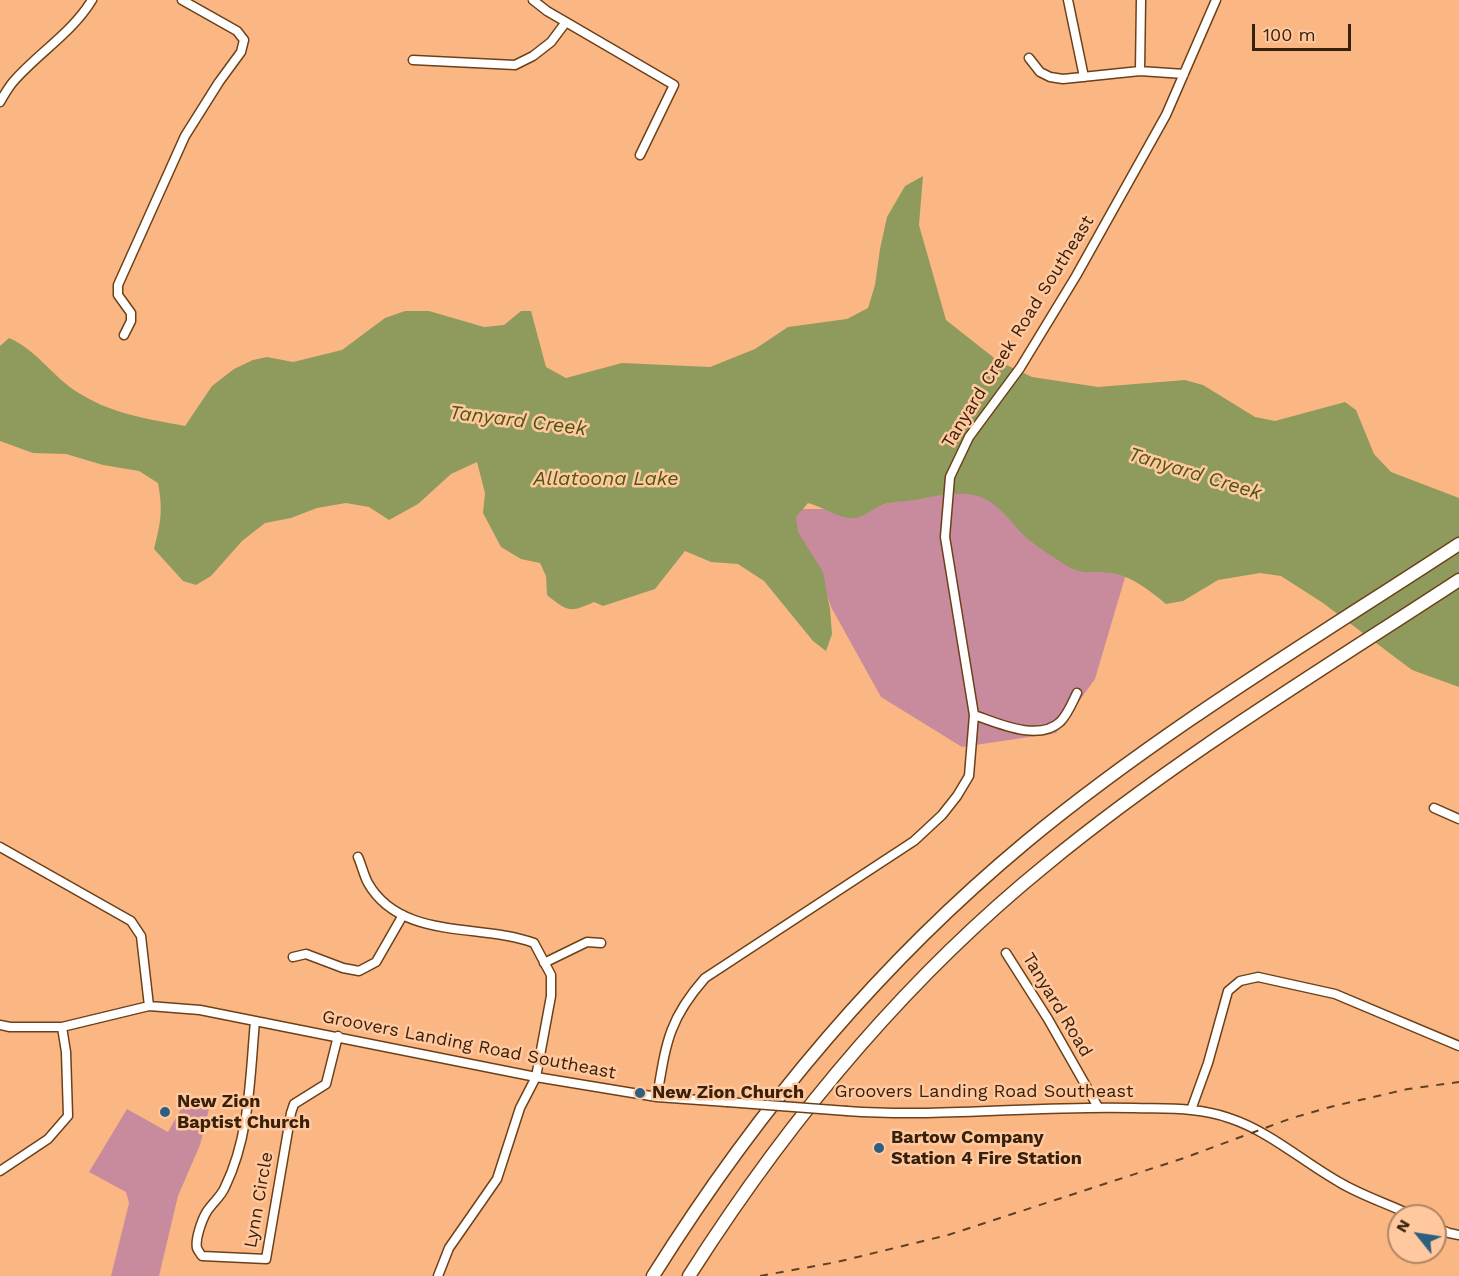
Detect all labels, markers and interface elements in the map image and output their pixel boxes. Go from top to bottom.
scale bar [1255,12,1354,50]
text: 100 m [1263,24,1316,45]
street label: Tanyard Creek Road Southeast [937,212,1099,452]
water label: Tanyard Creek [448,401,588,441]
water label: Tanyard Creek [1126,442,1264,506]
water label: Allatoona Lake [533,467,679,491]
street label: Tanyard Road [1017,949,1097,1061]
street label: Groovers Landing Road Southeast [320,1006,618,1084]
street label: Groovers Landing Road Southeast [835,1081,1133,1103]
place label: New Zion Church [652,1082,804,1104]
marker: New Zion Church [633,1086,647,1100]
place label: New Zion Baptist Church [177,1091,310,1134]
marker: New Zion Baptist Church [158,1105,172,1119]
place label: Bartow Company Station 4 Fire Station [891,1127,1082,1170]
marker: Bartow Company Station 4 Fire Station [872,1141,886,1155]
street label: Lynn Circle [240,1150,278,1250]
north arrow [1387,1204,1447,1264]
text: N [1392,1216,1414,1236]

